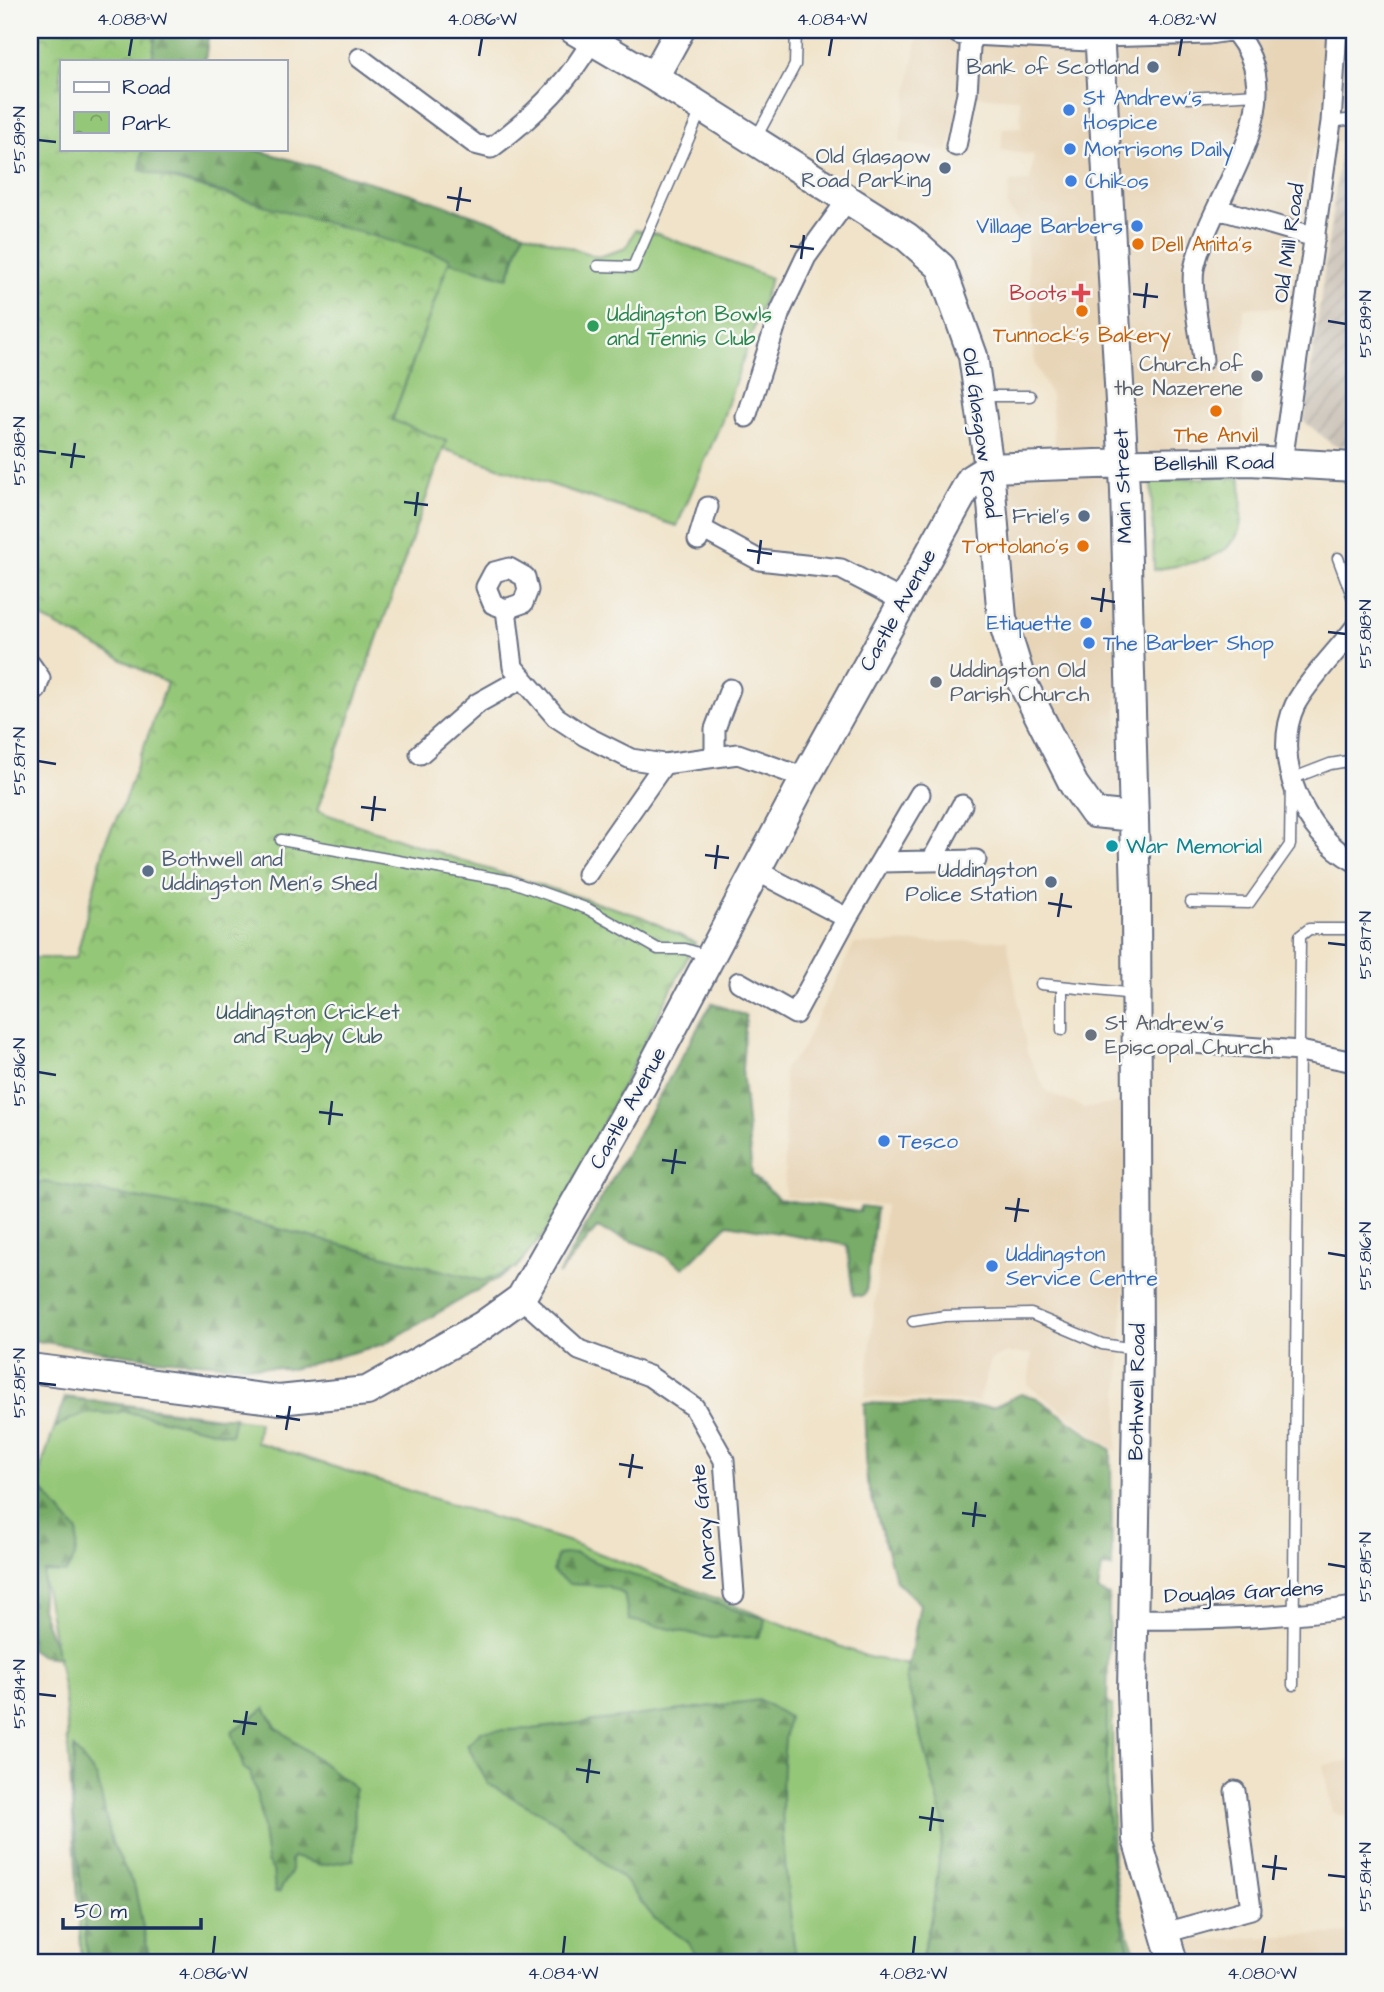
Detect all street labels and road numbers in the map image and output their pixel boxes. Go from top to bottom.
street label: Old Mill Road [1266,181,1312,305]
street label: Old Glasgow Road [953,346,1007,521]
street label: Main Street [1106,428,1139,544]
street label: Bellshill Road [1154,447,1275,479]
street label: Castle Avenue [852,544,944,676]
street label: Castle Avenue [582,1042,674,1174]
street label: Bothwell Road [1121,1323,1153,1461]
street label: Moray Gate [683,1462,726,1581]
street label: Douglas Gardens [1163,1573,1325,1613]

